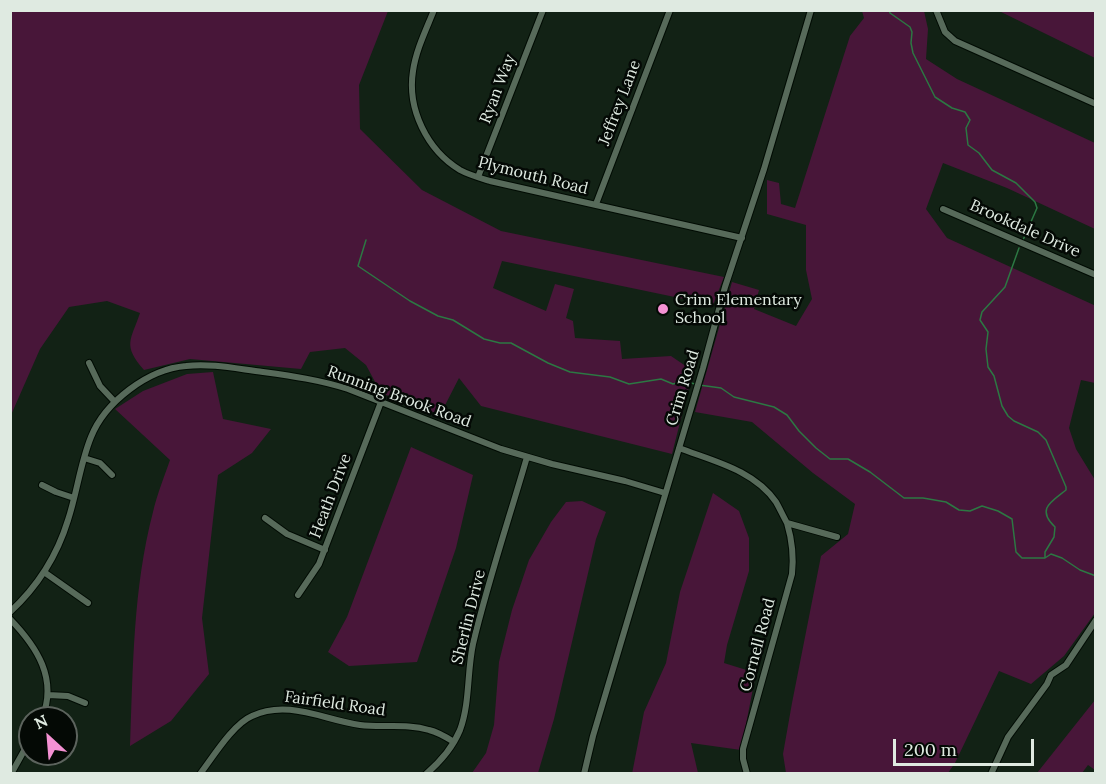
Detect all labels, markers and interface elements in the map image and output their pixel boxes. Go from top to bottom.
street label: Ryan Way [476,52,520,126]
street label: Jeffrey Lane [595,58,645,148]
street label: Plymouth Road [476,153,590,199]
street label: Brookdale Drive [967,196,1083,262]
place label: Crim Elementary School [675,290,802,328]
marker: Crim Elementary School [656,302,670,316]
street label: Crim Road [662,348,704,428]
street label: Running Brook Road [325,362,473,432]
street label: Heath Drive [306,451,356,541]
street label: Sherlin Drive [448,568,490,666]
street label: Cornell Road [736,596,780,694]
street label: Fairfield Road [283,687,387,721]
north arrow [18,706,78,766]
text: N [31,710,51,733]
scale bar [896,727,1037,765]
text: 200 m [904,738,957,761]

